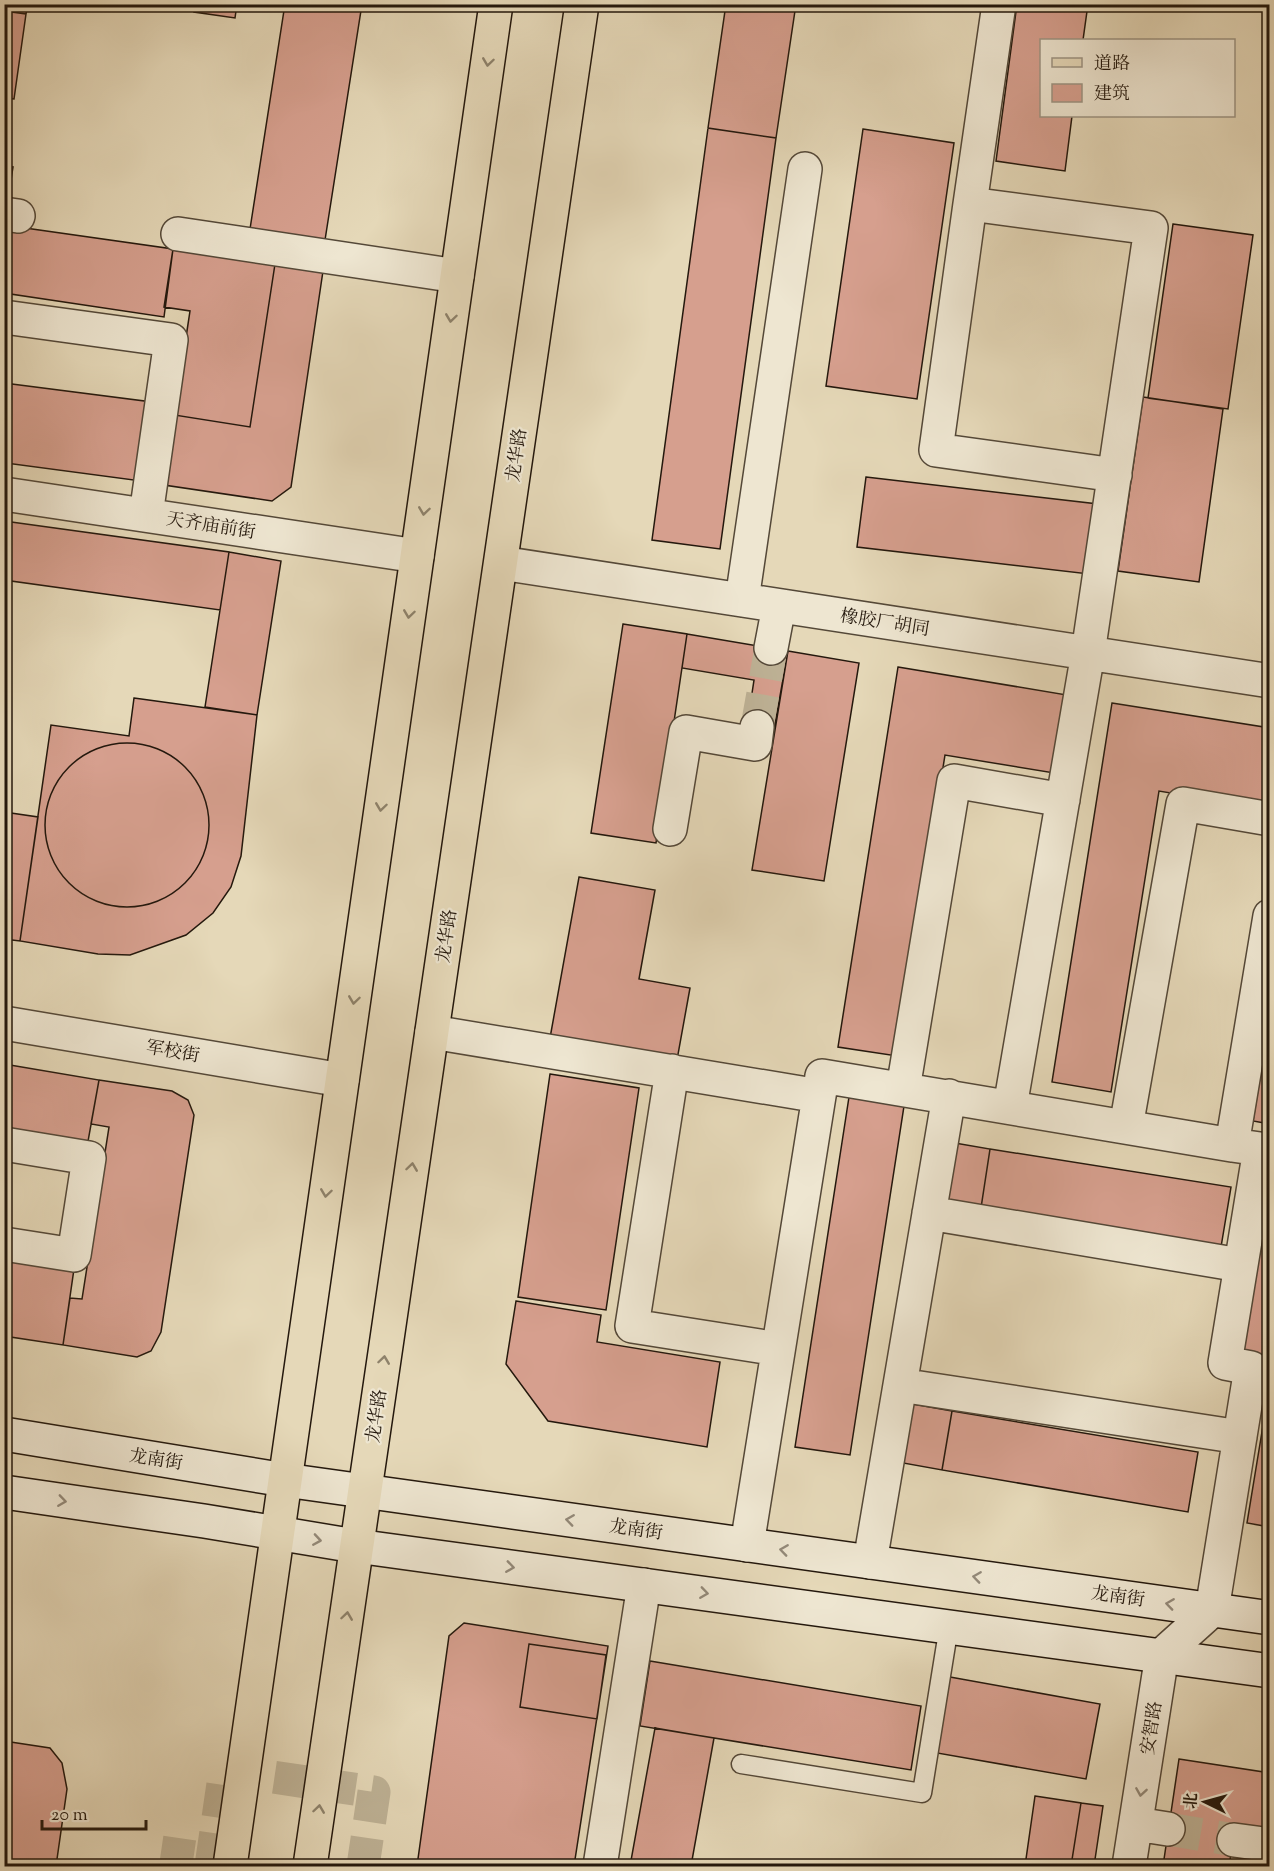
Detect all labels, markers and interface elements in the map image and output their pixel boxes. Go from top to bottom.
legend [1040,39,1235,117]
text: 道路 [1094,52,1130,78]
one-way arrow [482,58,494,67]
text: 建筑 [1094,82,1130,108]
one-way arrow [446,313,458,322]
street label: 龙华路 [501,427,535,484]
one-way arrow [418,506,430,516]
street label: 天齐庙前街 [164,507,257,547]
street label: 橡胶厂胡同 [838,604,931,644]
one-way arrow [403,609,415,619]
one-way arrow [376,802,388,812]
street label: 龙华路 [431,908,465,965]
one-way arrow [348,995,360,1005]
street label: 军校街 [144,1035,201,1070]
one-way arrow [406,1163,418,1172]
one-way arrow [320,1188,332,1198]
one-way arrow [378,1356,390,1365]
street label: 龙华路 [361,1388,395,1445]
street label: 龙南街 [127,1444,184,1478]
one-way arrow [58,1494,67,1506]
one-way arrow [565,1514,574,1526]
street label: 龙南街 [607,1514,664,1548]
one-way arrow [312,1533,322,1546]
one-way arrow [779,1544,788,1556]
one-way arrow [506,1561,515,1573]
one-way arrow [972,1571,981,1583]
street label: 龙南街 [1089,1581,1146,1615]
one-way arrow [699,1587,708,1599]
one-way arrow [1165,1598,1175,1610]
one-way arrow [340,1611,352,1620]
street label: 安智路 [1136,1700,1170,1757]
north arrow [1175,1772,1235,1832]
one-way arrow [1135,1787,1147,1796]
text: 北 [1180,1792,1205,1810]
scale bar [42,1793,146,1831]
text: 20 m [51,1803,88,1829]
one-way arrow [312,1804,324,1813]

